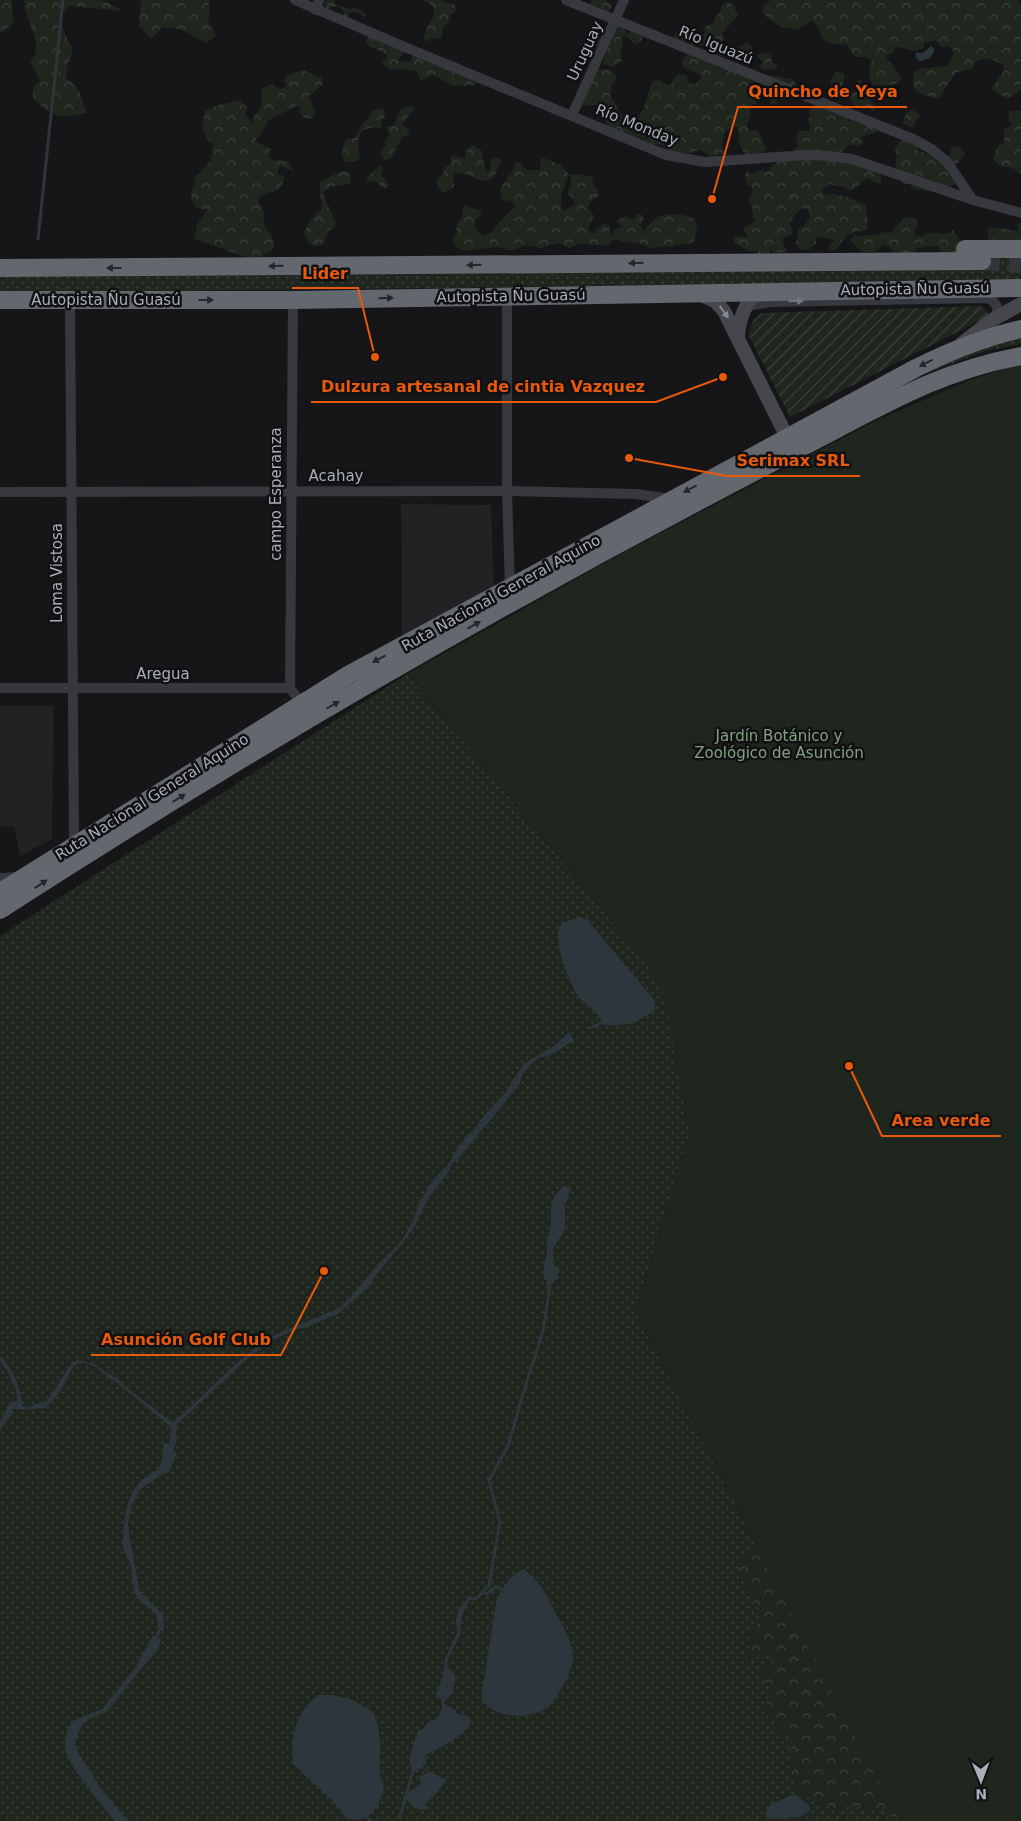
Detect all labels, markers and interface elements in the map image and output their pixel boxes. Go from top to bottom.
street label: Uruguay [563,18,607,84]
street label: Río Iguazú [676,22,756,68]
callout: Quincho de Yeya [738,76,907,107]
text: Quincho de Yeya [748,82,898,101]
street label: Río Monday [593,100,681,150]
callout: Lider [292,257,358,288]
one-way arrow [628,259,644,267]
one-way arrow [465,261,481,269]
one-way arrow [268,262,284,270]
one-way arrow [105,264,121,272]
text: Lider [302,264,348,283]
street label: Autopista Ñu Guasú [840,278,990,299]
street label: Autopista Ñu Guasú [436,285,586,306]
street label: Autopista Ñu Guasú [31,290,181,309]
one-way arrow [378,294,394,302]
one-way arrow [198,296,214,304]
one-way arrow [788,297,804,305]
one-way arrow [719,305,729,319]
one-way arrow [919,359,933,367]
callout: Dulzura artesanal de cintia Vazquez [311,371,656,402]
text: Dulzura artesanal de cintia Vazquez [321,377,645,396]
street label: campo Esperanza [267,427,285,561]
callout: Serimax SRL [727,445,860,476]
text: Serimax SRL [736,451,850,470]
street label: Acahay [308,467,364,485]
one-way arrow [683,485,698,493]
street label: Loma Vistosa [48,523,66,623]
street label: Ruta Nacional General Aquino [398,531,604,655]
one-way arrow [467,621,482,629]
one-way arrow [371,655,386,663]
street label: Aregua [136,665,190,683]
one-way arrow [326,701,340,709]
park label: Jardín Botánico y Zoológico de Asunción [694,727,864,762]
street label: Ruta Nacional General Aquino [52,730,252,864]
one-way arrow [172,794,185,803]
one-way arrow [34,879,48,889]
callout: Area verde [882,1105,1001,1136]
text: Area verde [892,1111,991,1130]
callout: Asunción Golf Club [91,1324,281,1355]
text: Asunción Golf Club [101,1330,271,1349]
north arrow [956,1756,1006,1806]
text: N [975,1786,987,1802]

